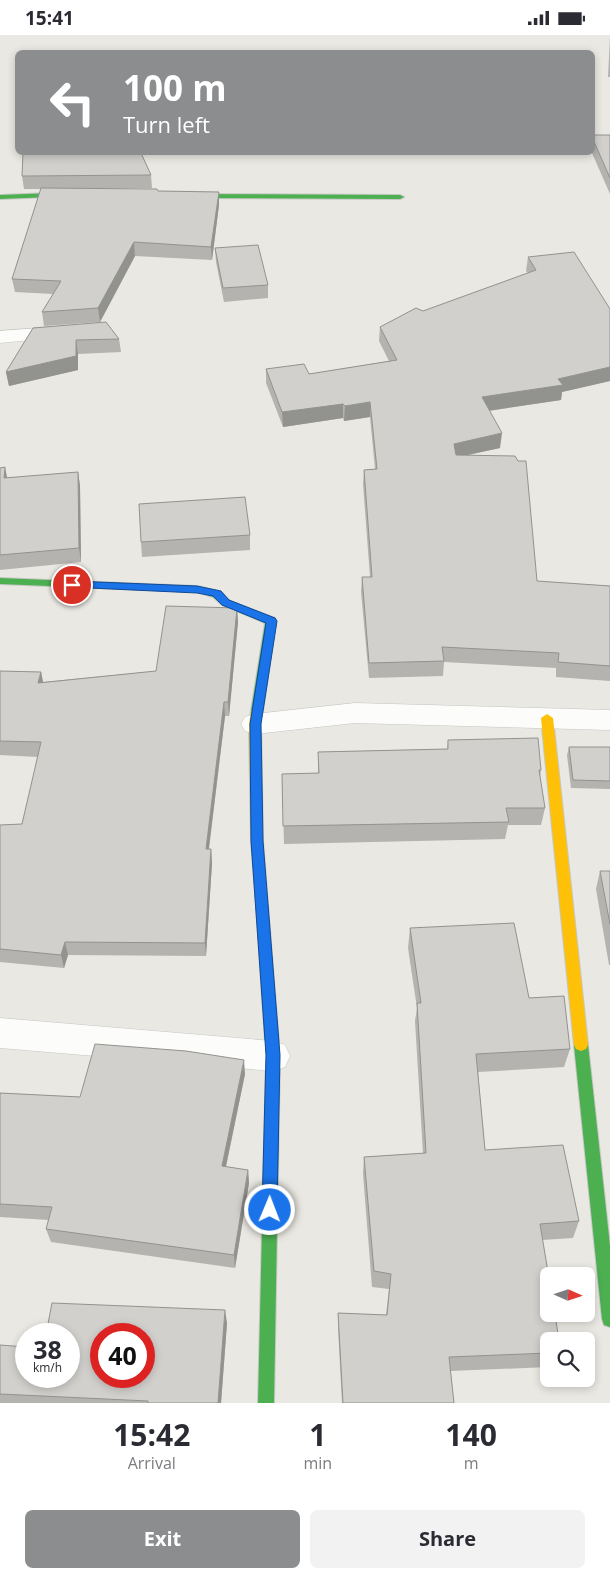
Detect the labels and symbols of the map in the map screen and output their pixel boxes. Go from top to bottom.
pin [51,564,93,606]
position arrow [243,1183,295,1235]
north arrow [540,1267,595,1323]
speed limit sign: 40 [90,1323,155,1388]

